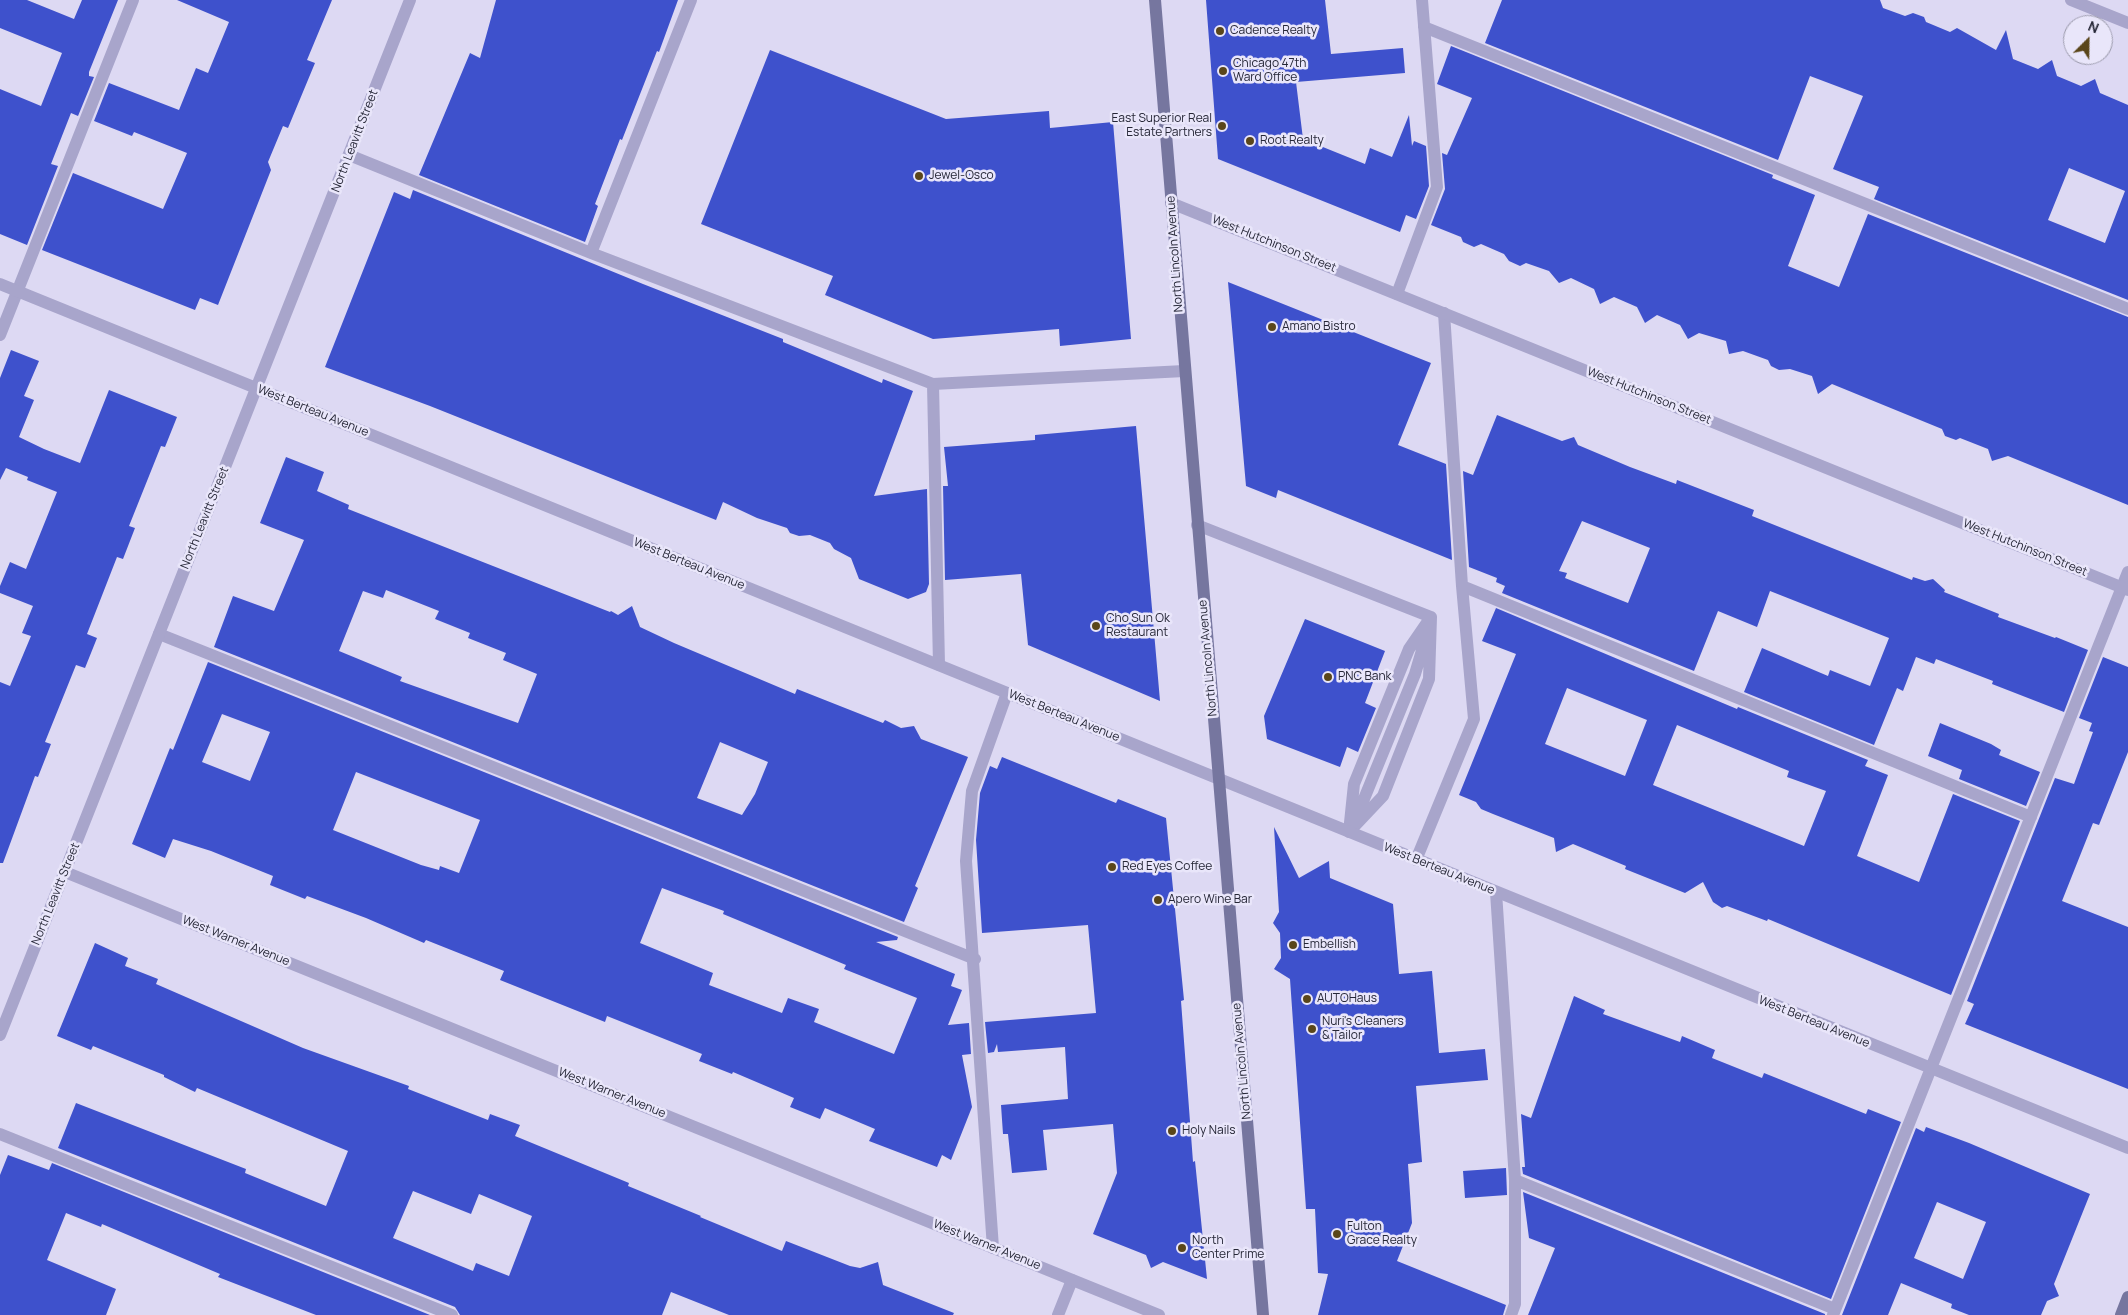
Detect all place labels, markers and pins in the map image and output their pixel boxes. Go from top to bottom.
place label: Cadence Realty [1230,24,1317,38]
marker: Cadence Realty [1214,25,1226,37]
place label: Chicago 47th Ward Office [1233,57,1306,85]
marker: Chicago 47th Ward Office [1217,65,1229,77]
place label: East Superior Real Estate Partners [1111,112,1212,140]
marker: East Superior Real Estate Partners [1216,120,1228,132]
place label: Root Realty [1260,134,1324,148]
marker: Root Realty [1244,135,1256,147]
place label: Jewel-Osco [929,169,994,183]
marker: Jewel-Osco [913,170,925,182]
place label: Amano Bistro [1282,320,1356,334]
marker: Amano Bistro [1266,321,1278,333]
place label: Cho Sun Ok Restaurant [1106,612,1170,640]
marker: Cho Sun Ok Restaurant [1090,620,1102,632]
place label: PNC Bank [1338,670,1392,684]
marker: PNC Bank [1322,671,1334,683]
place label: Red Eyes Coffee [1122,860,1212,874]
marker: Red Eyes Coffee [1106,861,1118,873]
place label: Apero Wine Bar [1168,893,1252,907]
marker: Apero Wine Bar [1152,894,1164,906]
place label: Embellish [1303,938,1356,952]
marker: Embellish [1287,939,1299,951]
place label: AUTOHaus [1317,992,1377,1006]
marker: AUTOHaus [1301,993,1313,1005]
place label: Nuri's Cleaners & Tailor [1322,1015,1404,1043]
marker: Nuri's Cleaners & Tailor [1306,1023,1318,1035]
place label: Holy Nails [1182,1124,1236,1138]
marker: Holy Nails [1166,1125,1178,1137]
place label: Fulton Grace Realty [1347,1220,1417,1248]
marker: Fulton Grace Realty [1331,1228,1343,1240]
place label: North Center Prime [1192,1234,1264,1262]
marker: North Center Prime [1176,1242,1188,1254]

